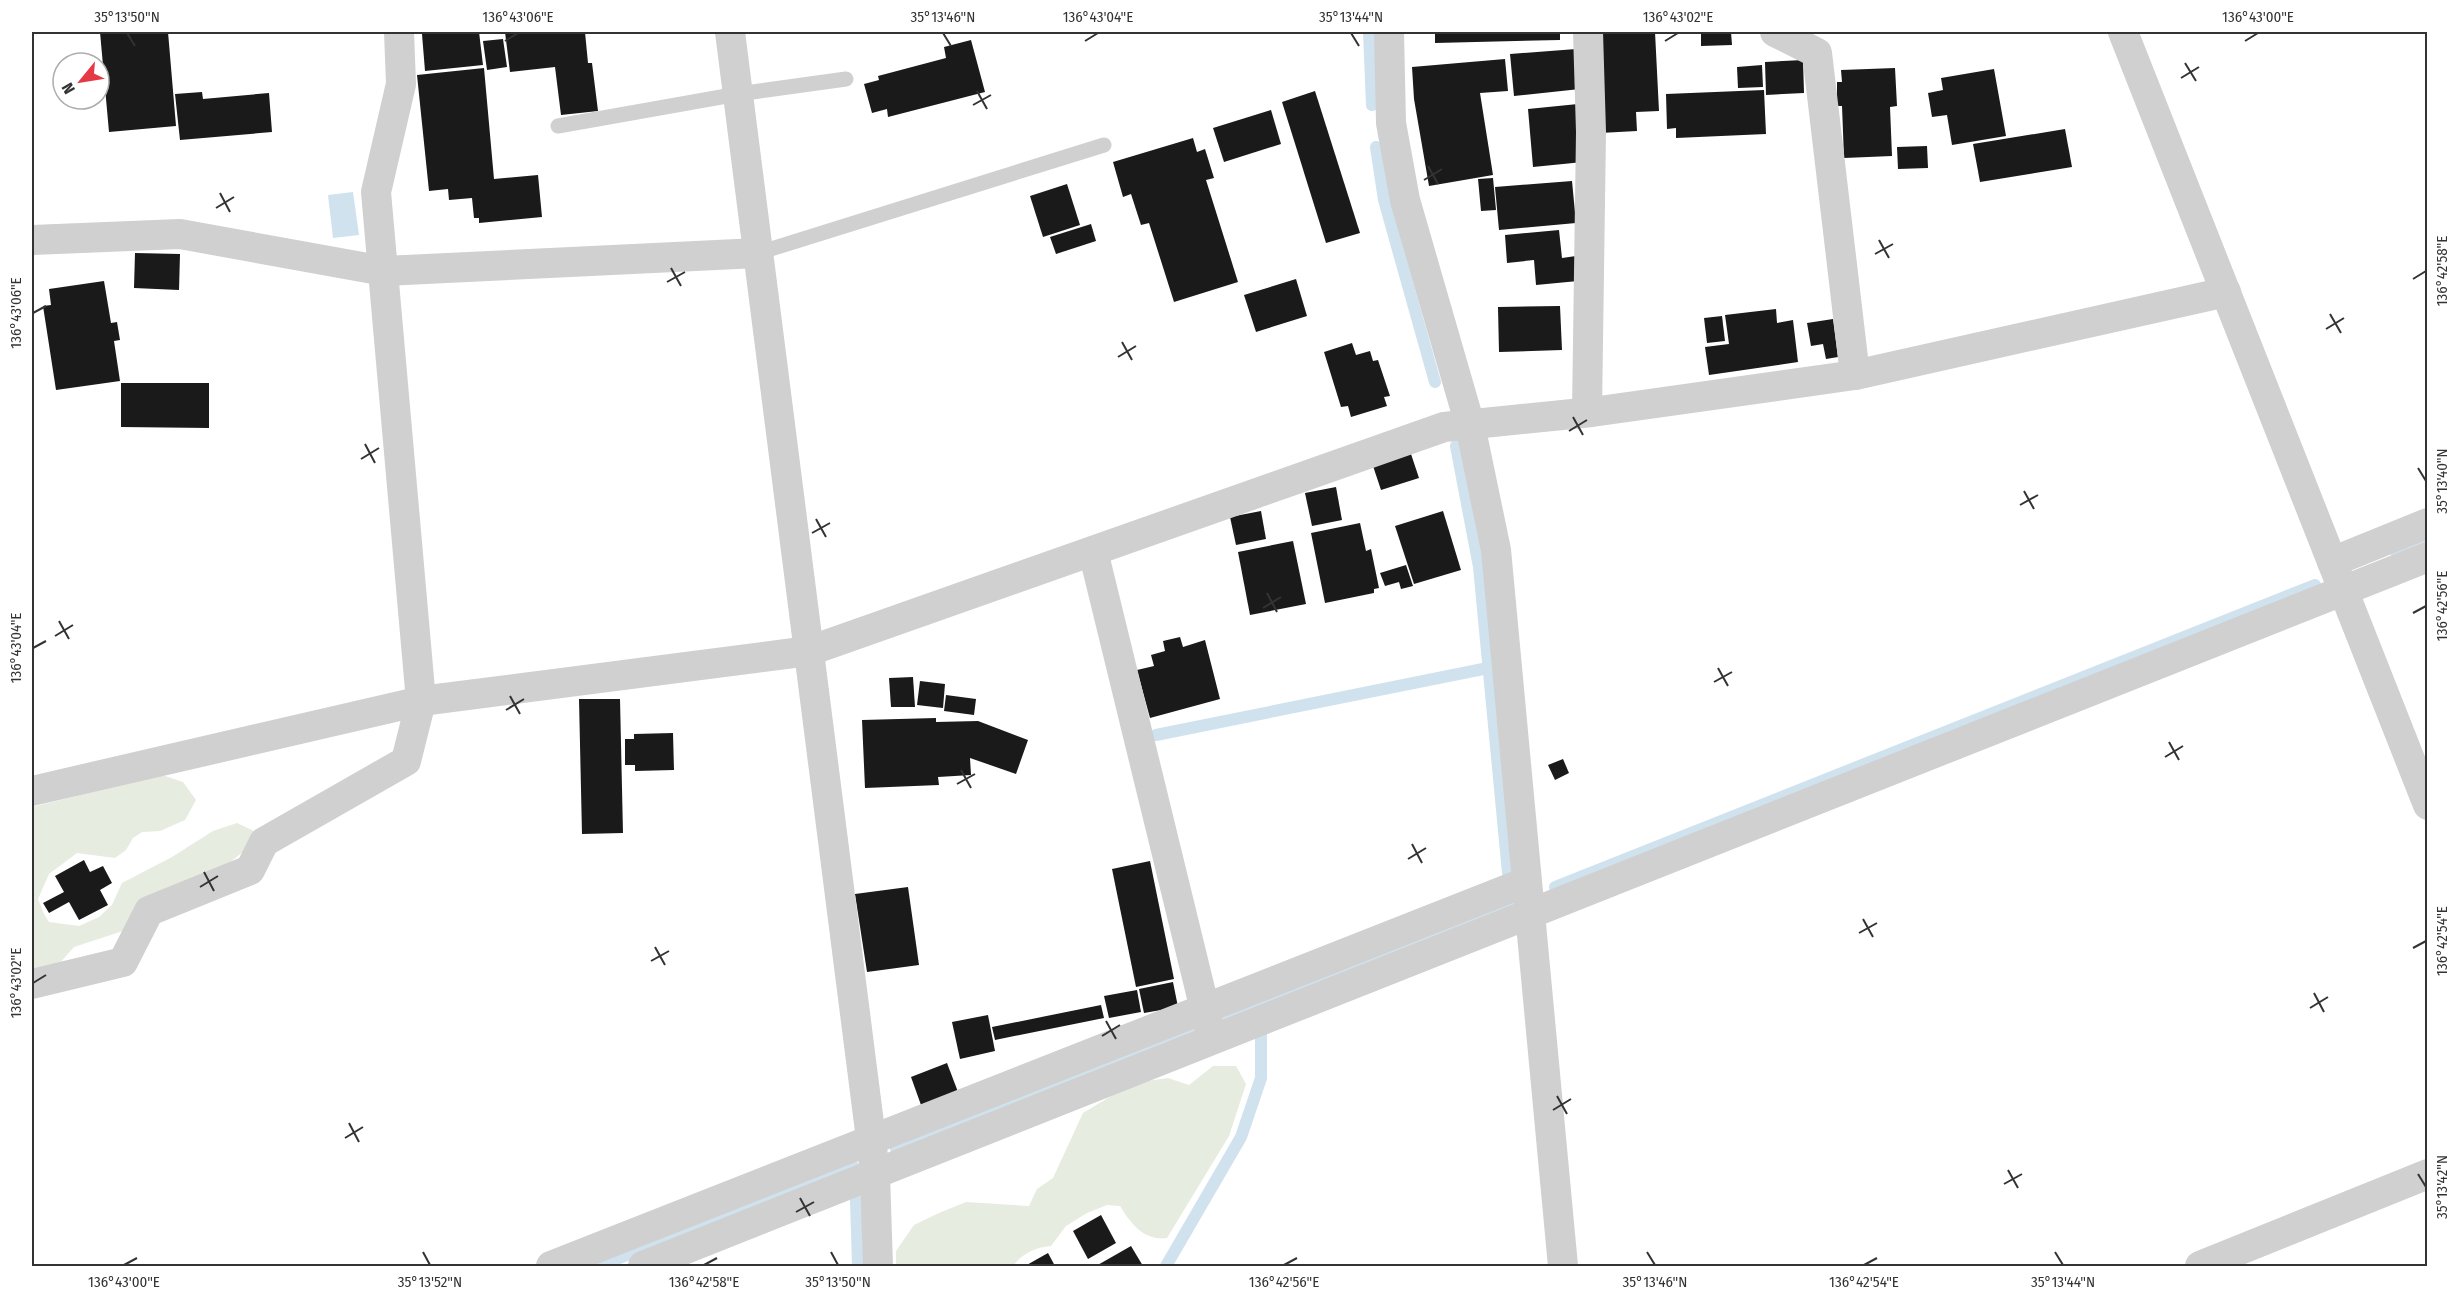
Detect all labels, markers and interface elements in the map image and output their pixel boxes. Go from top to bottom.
text: 35°13'50"N [94,8,160,26]
text: 136°43'06"E [482,8,554,26]
text: 35°13'46"N [911,8,975,26]
text: 136°43'04"E [1063,8,1133,26]
text: 35°13'44"N [1319,8,1383,26]
text: 136°43'02"E [1643,8,1713,26]
text: 136°43'00"E [2222,8,2294,26]
north arrow [51,51,111,111]
text: N [58,79,79,97]
text: 136°42'58"E [2433,236,2451,306]
text: 136°43'06"E [7,277,25,349]
text: 35°13'40"N [2433,448,2451,514]
text: 136°42'56"E [2433,571,2451,641]
text: 136°43'04"E [7,613,25,683]
text: 136°42'54"E [2433,906,2451,976]
text: 136°43'02"E [7,948,25,1018]
text: 35°13'42"N [2433,1155,2451,1219]
text: 136°43'00"E [88,1273,160,1291]
text: 35°13'52"N [398,1273,462,1291]
text: 136°42'58"E [669,1273,739,1291]
text: 35°13'50"N [805,1273,871,1291]
text: 136°42'56"E [1249,1273,1319,1291]
text: 35°13'46"N [1623,1273,1687,1291]
text: 136°42'54"E [1829,1273,1899,1291]
text: 35°13'44"N [2031,1273,2095,1291]

